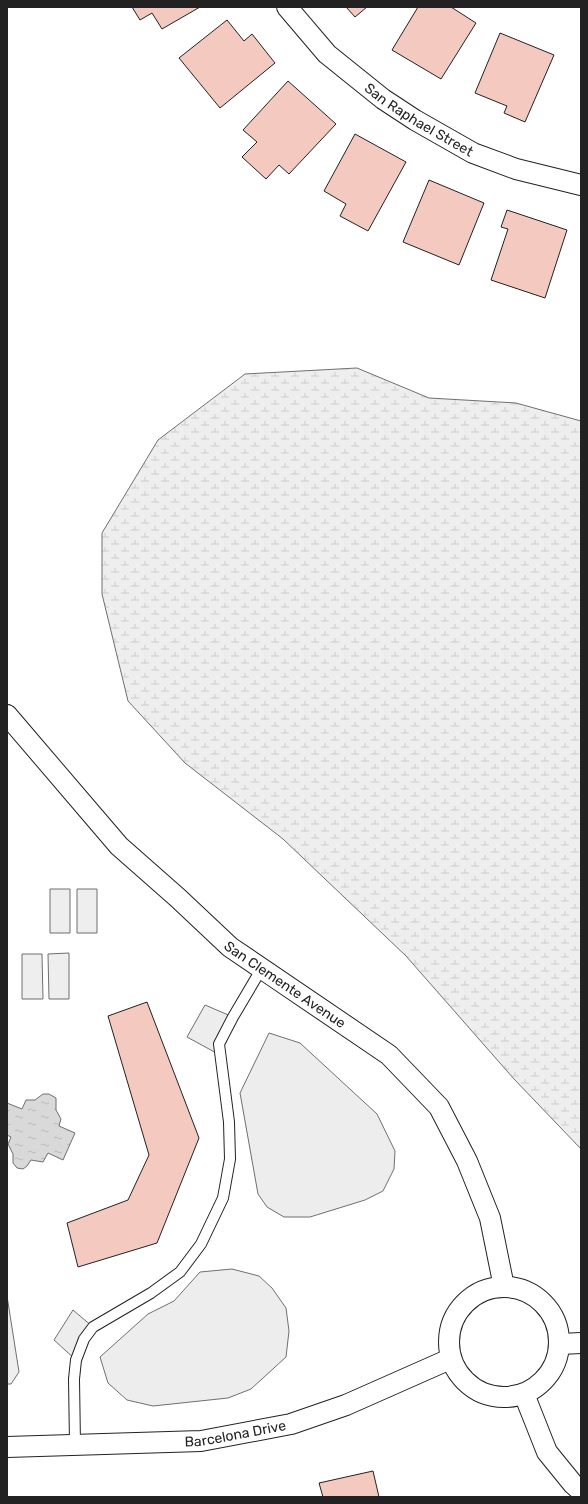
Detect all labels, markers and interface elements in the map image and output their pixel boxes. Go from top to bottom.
street label: San Raphael Street [361,79,477,160]
street label: San Clemente Avenue [221,937,349,1032]
street label: Barcelona Drive [184,1417,287,1450]

